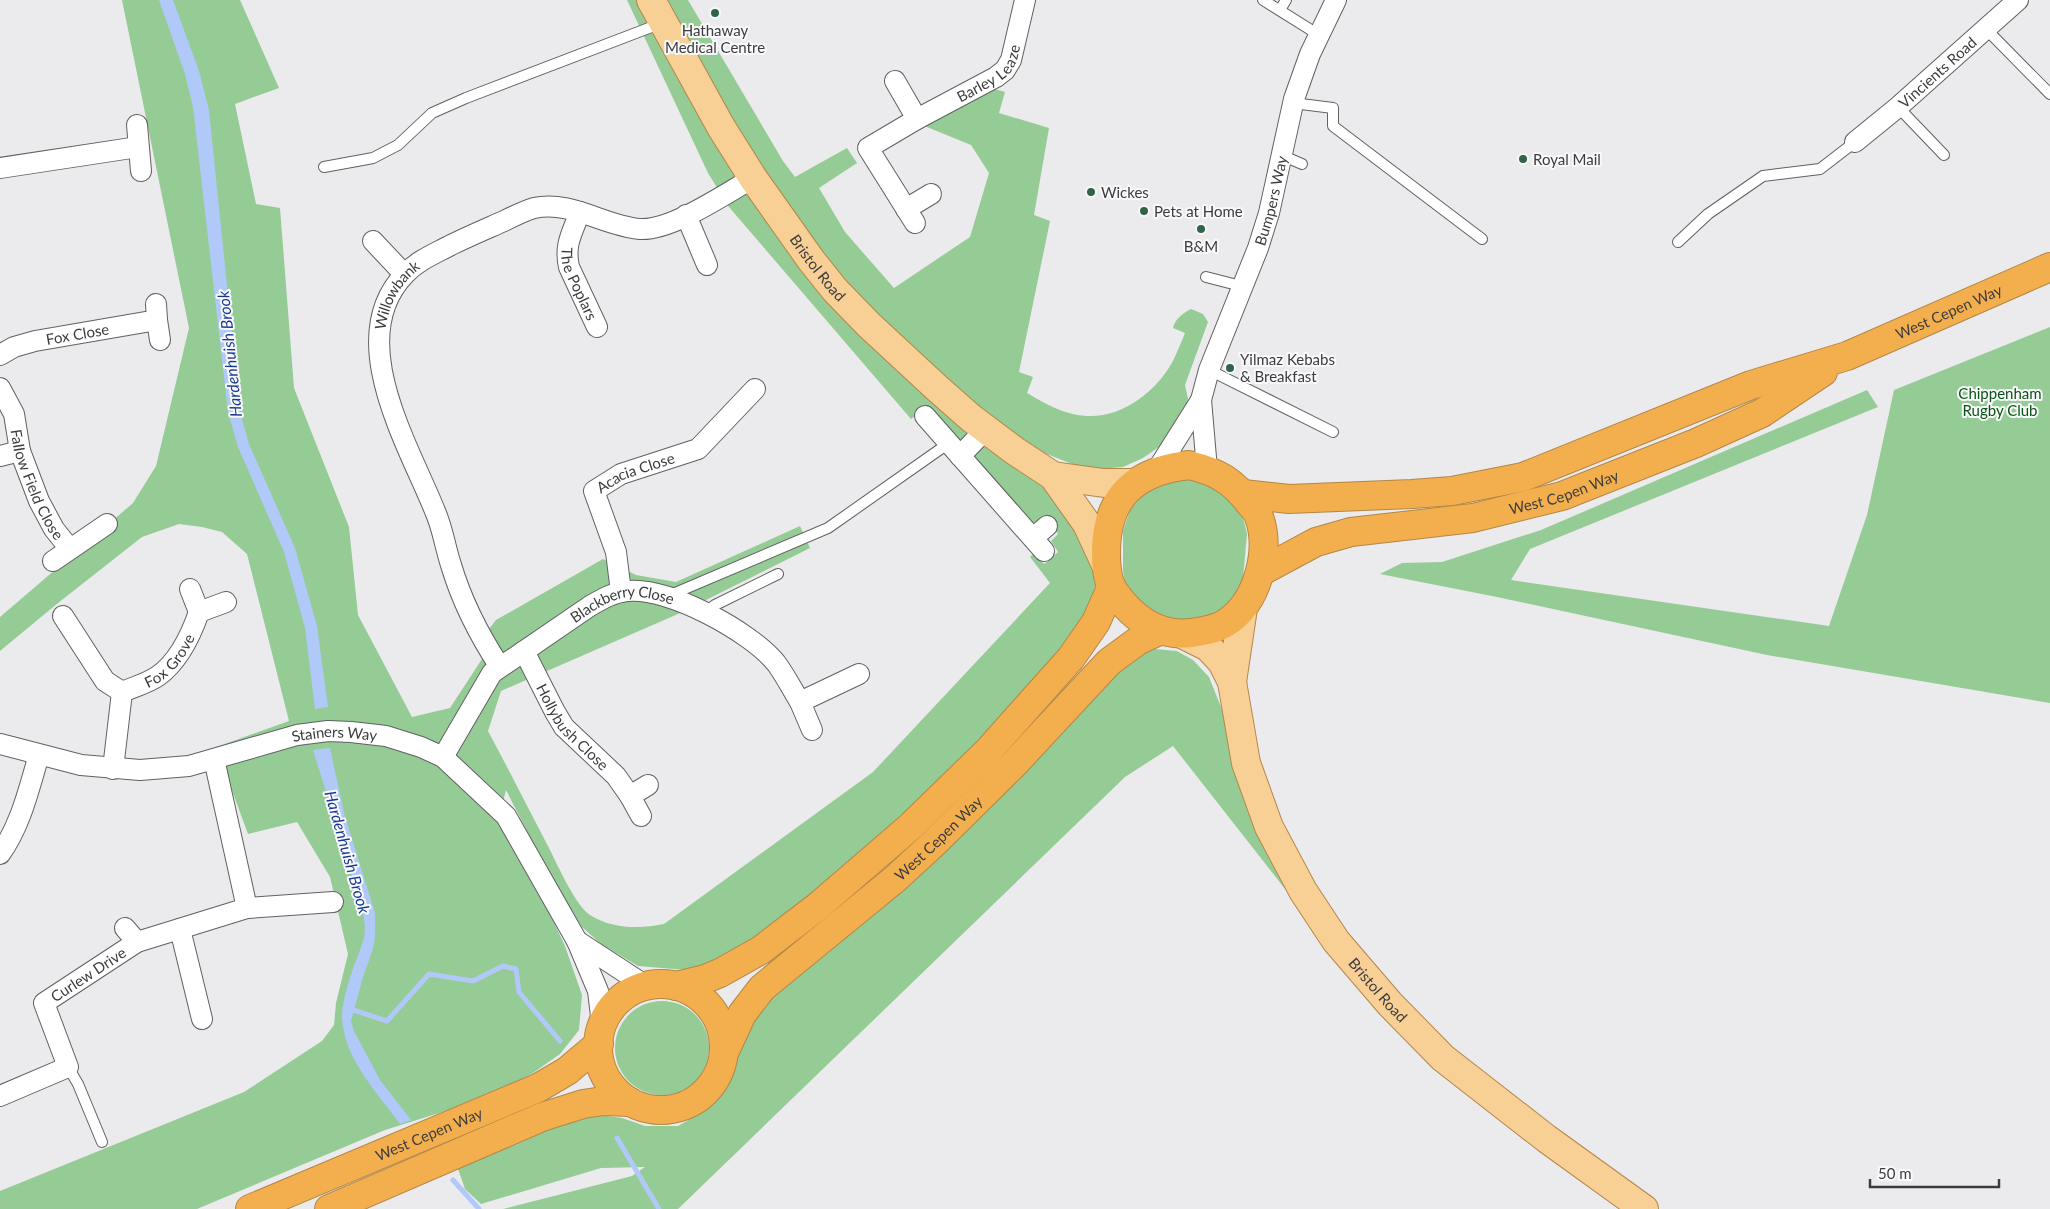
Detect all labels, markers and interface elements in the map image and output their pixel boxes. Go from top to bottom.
marker: Hathaway Medical Centre [709,7,721,19]
place label: Hathaway Medical Centre [665,21,765,56]
street label: Vincients Road [1895,33,1980,111]
street label: Barley Leaze [953,43,1023,105]
place label: Royal Mail [1533,150,1601,168]
marker: Royal Mail [1517,153,1529,165]
street label: Bumpers Way [1250,154,1290,248]
place label: Wickes [1101,183,1149,201]
marker: Wickes [1085,186,1097,198]
place label: Pets at Home [1154,202,1243,220]
marker: Pets at Home [1138,205,1150,217]
marker: B&M [1195,223,1207,235]
street label: Bristol Road [787,231,850,305]
place label: B&M [1184,237,1218,255]
street label: The Poplars [558,247,601,323]
street label: Willowbank [371,256,423,331]
street label: West Cepen Way [1893,280,2005,343]
water label: Hardenhuish Brook [213,289,245,418]
street label: Fox Close [44,319,110,348]
place label: Yilmaz Kebabs & Breakfast [1240,350,1335,385]
marker: Yilmaz Kebabs & Breakfast [1224,362,1236,374]
park label: Chippenham Rugby Club [1958,384,2042,419]
street label: Fallow Field Close [8,428,68,543]
street label: Acacia Close [593,448,677,496]
street label: West Cepen Way [1507,465,1621,518]
street label: Blackberry Close [567,582,677,626]
street label: Fox Grove [141,631,198,691]
street label: Hollybush Close [533,681,613,774]
street label: Stainers Way [289,722,378,745]
water label: Hardenhuish Brook [321,788,375,916]
street label: West Cepen Way [891,792,986,884]
street label: Curlew Drive [47,943,129,1005]
street label: Bristol Road [1345,954,1411,1026]
street label: West Cepen Way [373,1103,485,1164]
scale bar [1870,1156,1999,1188]
text: 50 m [1878,1164,1912,1182]

